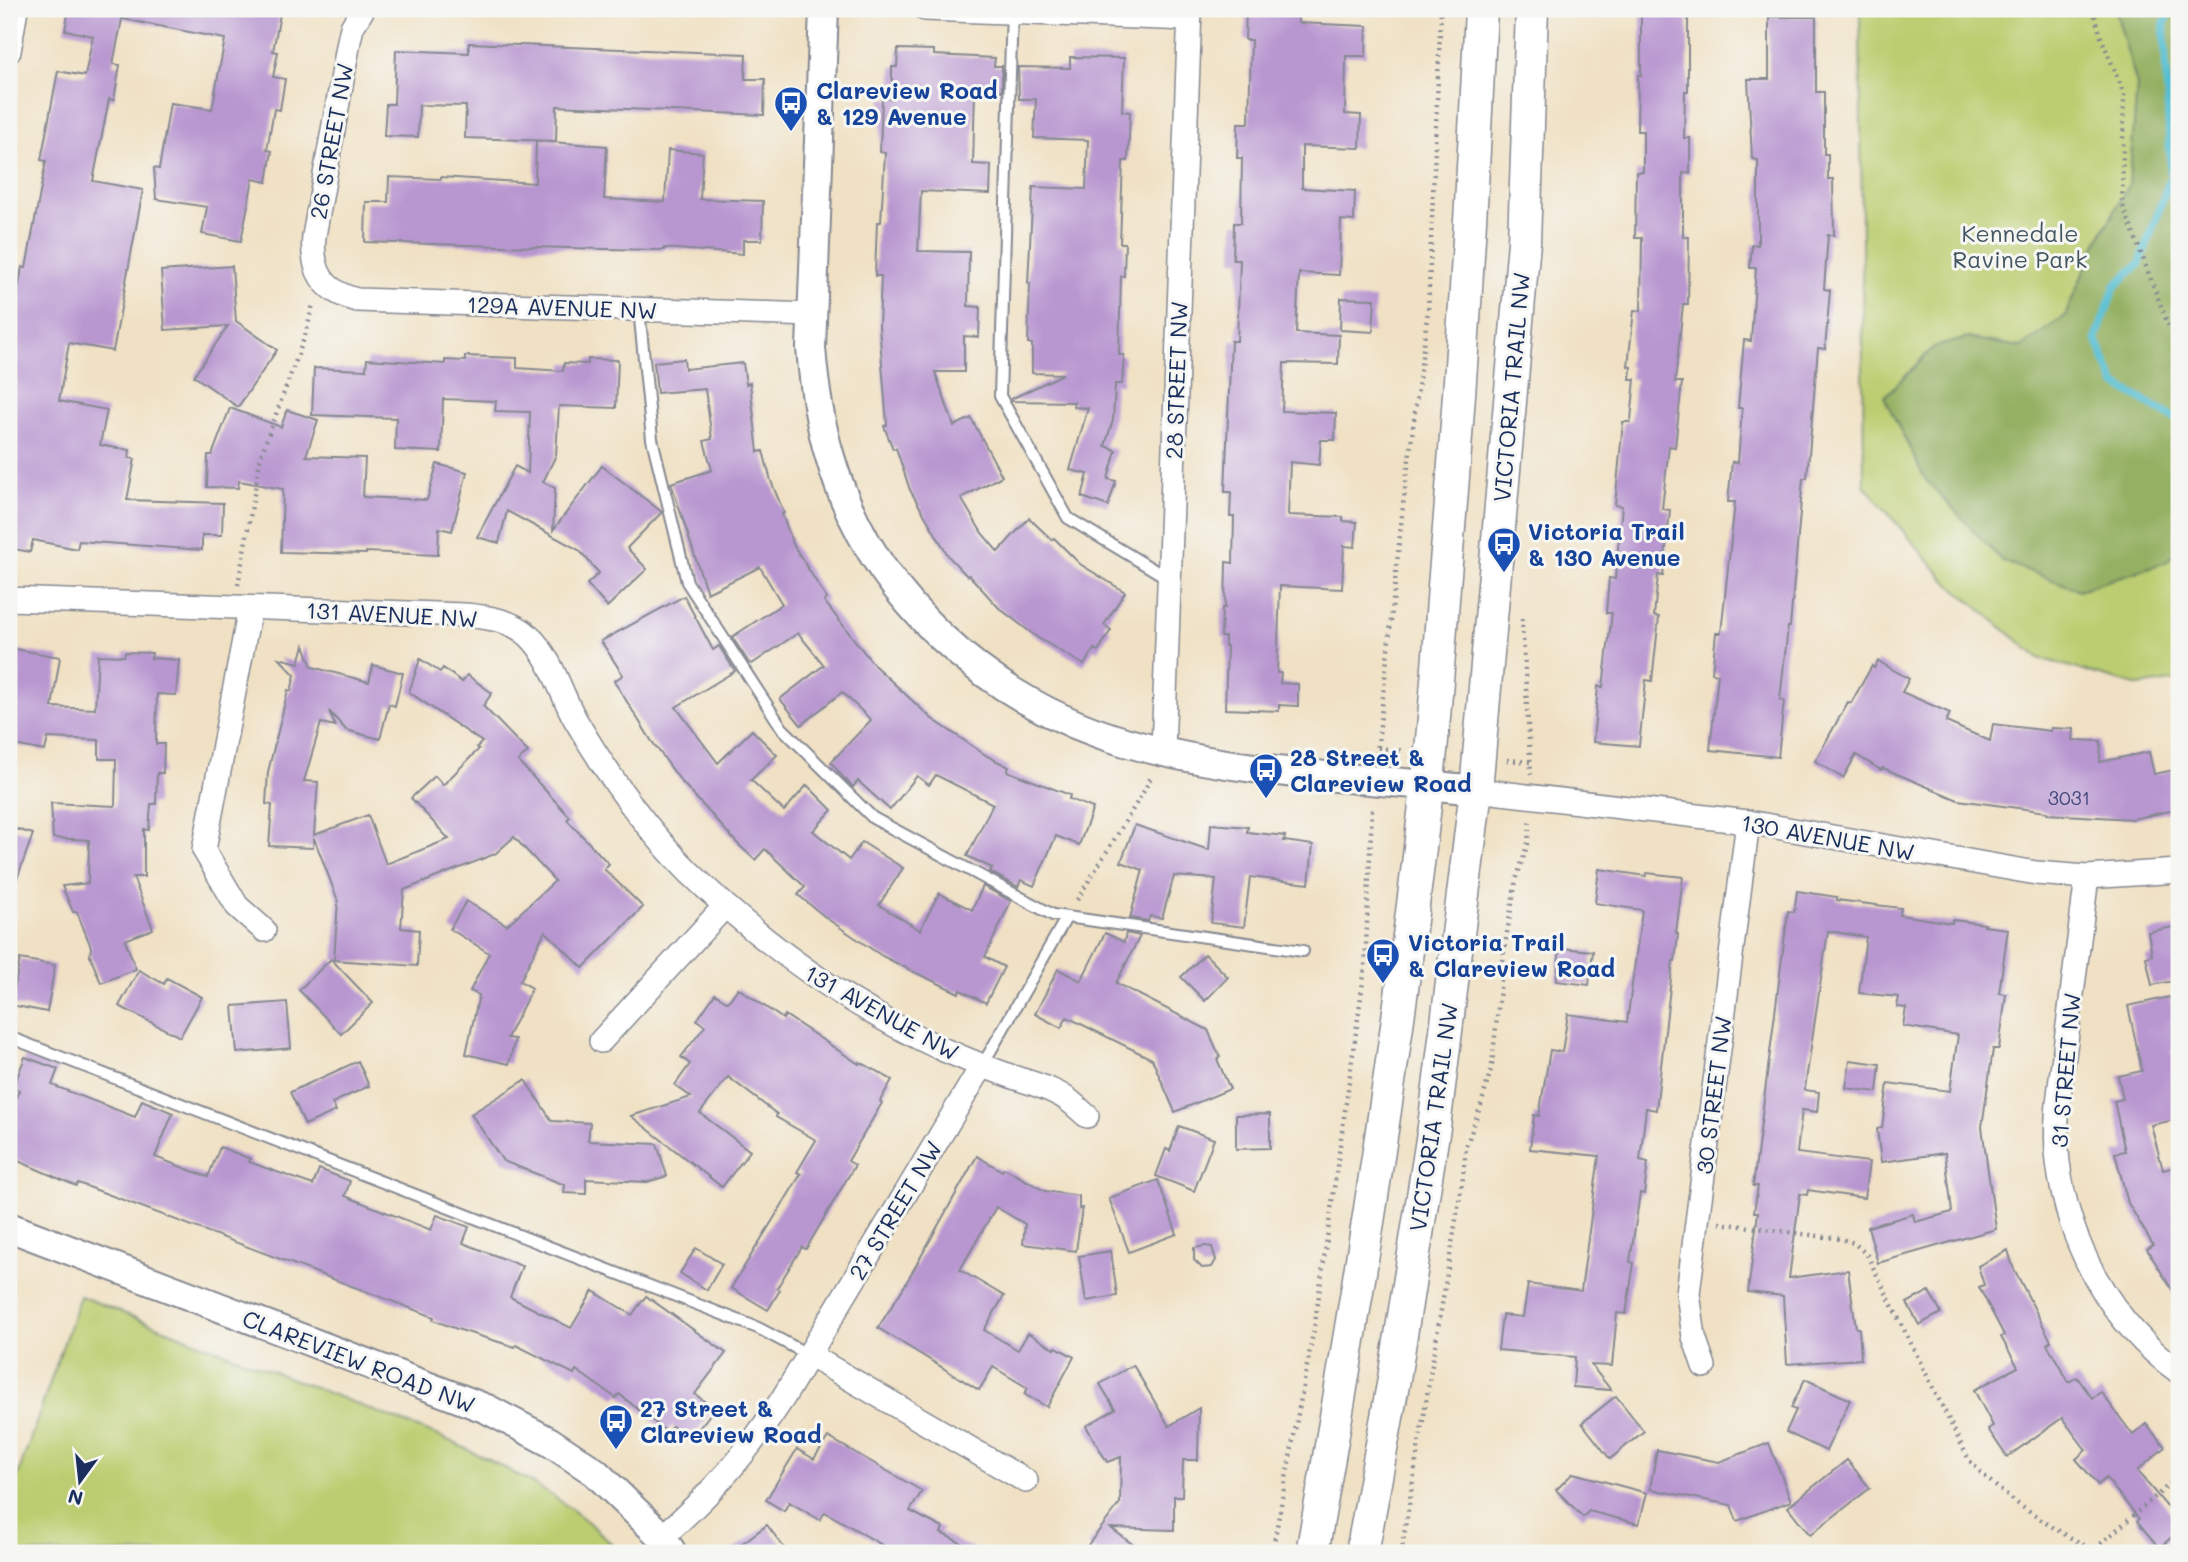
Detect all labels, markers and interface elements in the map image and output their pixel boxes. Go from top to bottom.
street label: 26 STREET NW [302,60,360,222]
place label: Clareview Road & 129 Avenue [816,75,998,131]
bus stop icon: Clareview Road & 129 Avenue [772,84,810,133]
park label: Kennedale Ravine Park [1953,218,2087,274]
street label: VICTORIA TRAIL NW [1486,271,1536,503]
street label: 129A AVENUE NW [466,289,658,325]
street label: 28 STREET NW [1158,300,1194,460]
place label: Victoria Trail & 130 Avenue [1528,516,1685,572]
bus stop icon: Victoria Trail & 130 Avenue [1485,525,1523,574]
street label: 131 AVENUE NW [305,595,479,633]
place label: 28 Street & Clareview Road [1290,742,1472,798]
bus stop icon: 28 Street & Clareview Road [1247,751,1285,800]
house number: 3031 [2048,785,2090,810]
street label: 130 AVENUE NW [1739,807,1917,867]
place label: Victoria Trail & Clareview Road [1408,927,1615,983]
bus stop icon: Victoria Trail & Clareview Road [1364,936,1402,985]
street label: 131 AVENUE NW [800,957,964,1067]
street label: 31 STREET NW [2043,991,2087,1149]
street label: VICTORIA TRAIL NW [1402,1001,1464,1233]
street label: 30 STREET NW [1688,1014,1738,1176]
street label: 27 STREET NW [842,1135,948,1285]
street label: CLAREVIEW ROAD NW [238,1303,480,1419]
place label: 27 Street & Clareview Road [640,1393,822,1449]
bus stop icon: 27 Street & Clareview Road [597,1402,635,1451]
north arrow [46,1446,116,1516]
text: N [65,1484,86,1512]

